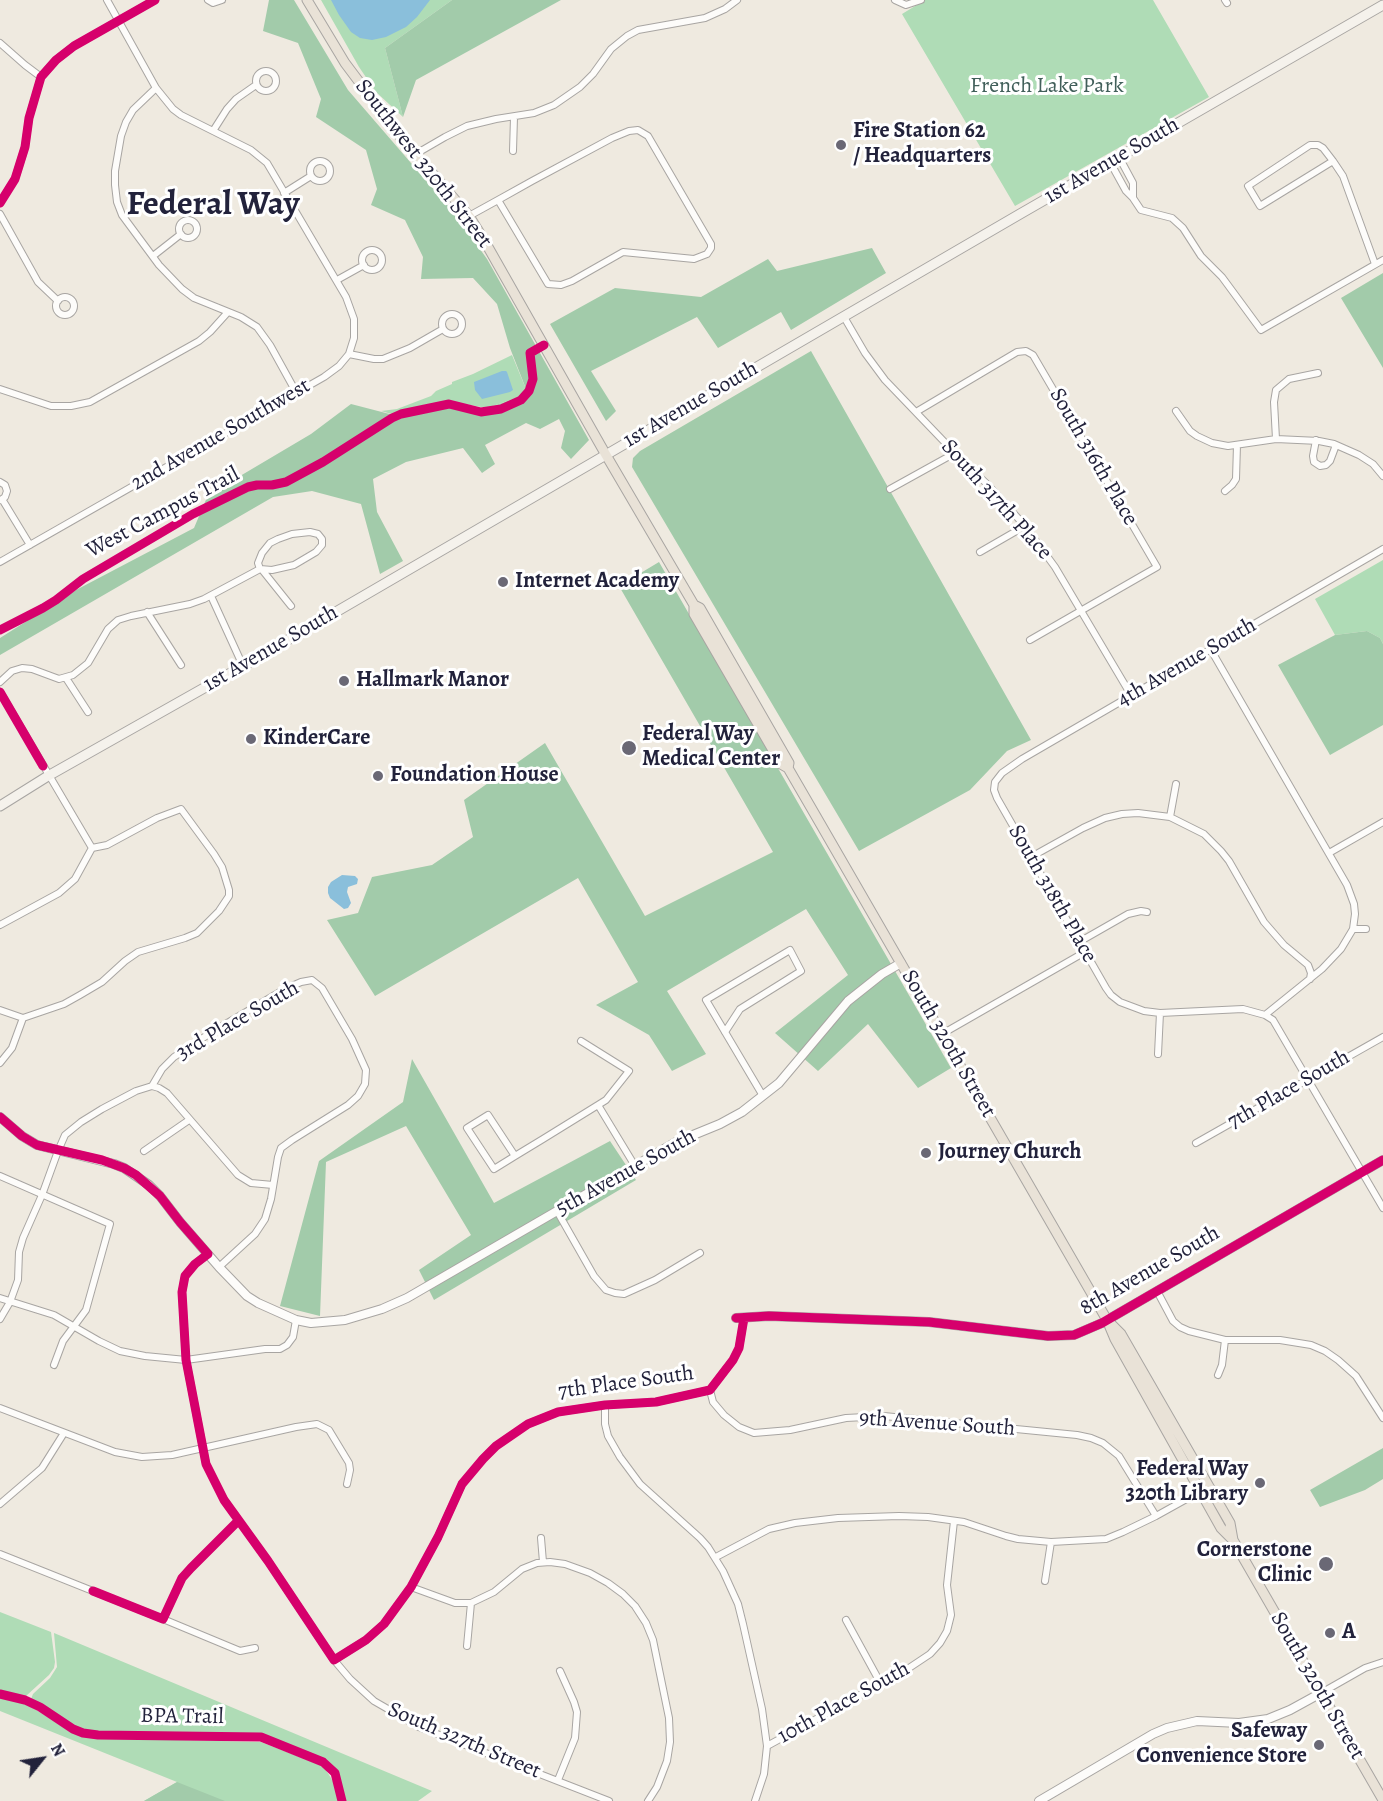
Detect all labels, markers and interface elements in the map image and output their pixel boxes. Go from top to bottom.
street label: Southwest 320th Street [349,74,497,254]
park label: French Lake Park [970,74,1124,100]
street label: 1st Avenue South [1040,112,1184,210]
place label: Fire Station 62 / Headquarters [853,119,991,170]
marker: Fire Station 62 / Headquarters [834,138,848,152]
district label: Federal Way [126,186,300,226]
street label: 1st Avenue South [619,356,763,454]
street label: 2nd Avenue Southwest [127,373,315,497]
street label: South 316th Place [1043,384,1143,530]
street label: South 317th Place [935,434,1057,566]
street label: West Campus Trail [82,462,244,564]
place label: Internet Academy [515,569,679,595]
marker: Internet Academy [496,575,510,589]
street label: 1st Avenue South [199,600,343,698]
street label: 4th Avenue South [1113,612,1261,714]
place label: Hallmark Manor [356,668,509,694]
marker: Hallmark Manor [337,674,351,688]
place label: Federal Way Medical Center [642,722,780,774]
place label: KinderCare [263,726,370,752]
marker: KinderCare [244,732,258,746]
marker: Federal Way Medical Center [620,739,638,757]
place label: Foundation House [390,763,559,789]
marker: Foundation House [371,769,385,783]
street label: South 318th Place [1002,820,1102,968]
street label: South 320th Street [895,965,1001,1123]
street label: 3rd Place South [172,975,304,1067]
street label: 7th Place South [1223,1044,1355,1136]
street label: 5th Avenue South [551,1124,701,1222]
place label: Journey Church [938,1140,1081,1166]
marker: Journey Church [919,1146,933,1160]
street label: 8th Avenue South [1075,1220,1225,1322]
street label: 7th Place South [557,1360,695,1406]
street label: 9th Avenue South [858,1405,1016,1443]
place label: Federal Way 320th Library [1125,1457,1248,1508]
marker: Federal Way 320th Library [1253,1476,1267,1490]
place label: Cornerstone Clinic [1197,1538,1312,1590]
marker: Cornerstone Clinic [1317,1555,1335,1573]
street label: South 320th Street [1264,1607,1370,1765]
place label: A [1342,1620,1356,1646]
marker: A [1323,1626,1337,1640]
street label: 10th Place South [773,1656,915,1750]
street label: South 327th Street [383,1697,545,1785]
street label: BPA Trail [140,1703,224,1731]
place label: Safeway Convenience Store [1136,1719,1307,1771]
north arrow [12,1729,72,1789]
marker: Safeway Convenience Store [1312,1738,1326,1752]
text: N [45,1739,70,1761]

